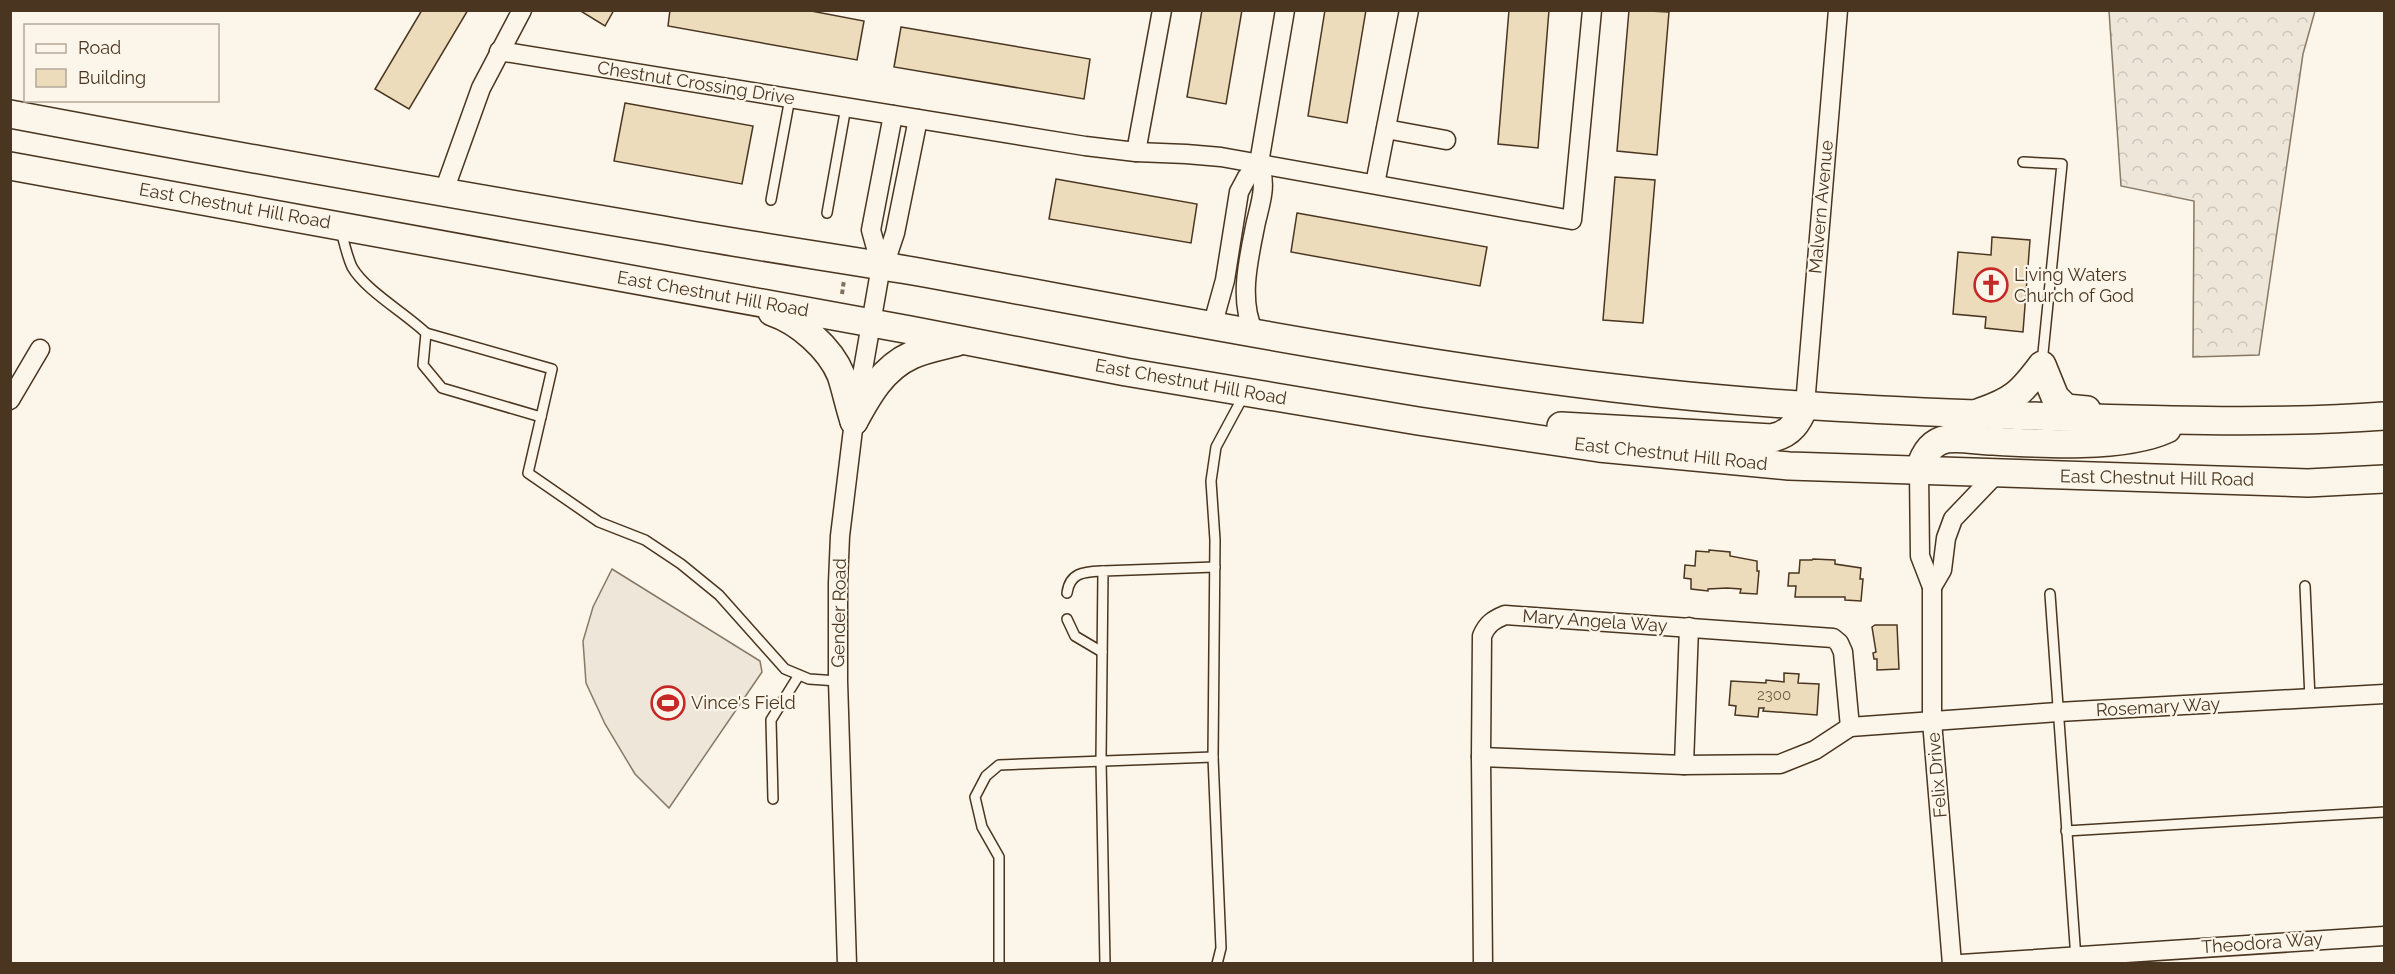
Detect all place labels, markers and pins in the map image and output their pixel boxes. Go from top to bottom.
place label: Living Waters Church of God [2014,264,2134,306]
church icon: Living Waters Church of God [1973,267,2009,303]
sports icon: Vince's Field [650,685,686,721]
place label: Vince's Field [691,692,796,713]

